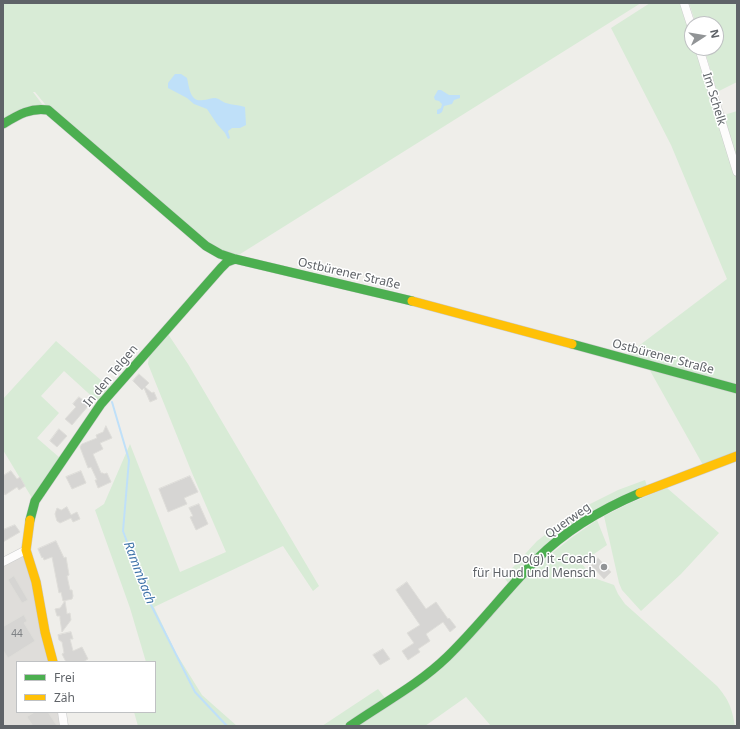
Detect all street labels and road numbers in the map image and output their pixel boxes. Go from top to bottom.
street label: Im Schelk [699,71,729,127]
street label: Ostbürener Straße [296,255,402,293]
street label: Ostbürener Straße [611,336,715,378]
street label: In den Telgen [81,342,141,410]
street label: Querweg [543,500,593,542]

